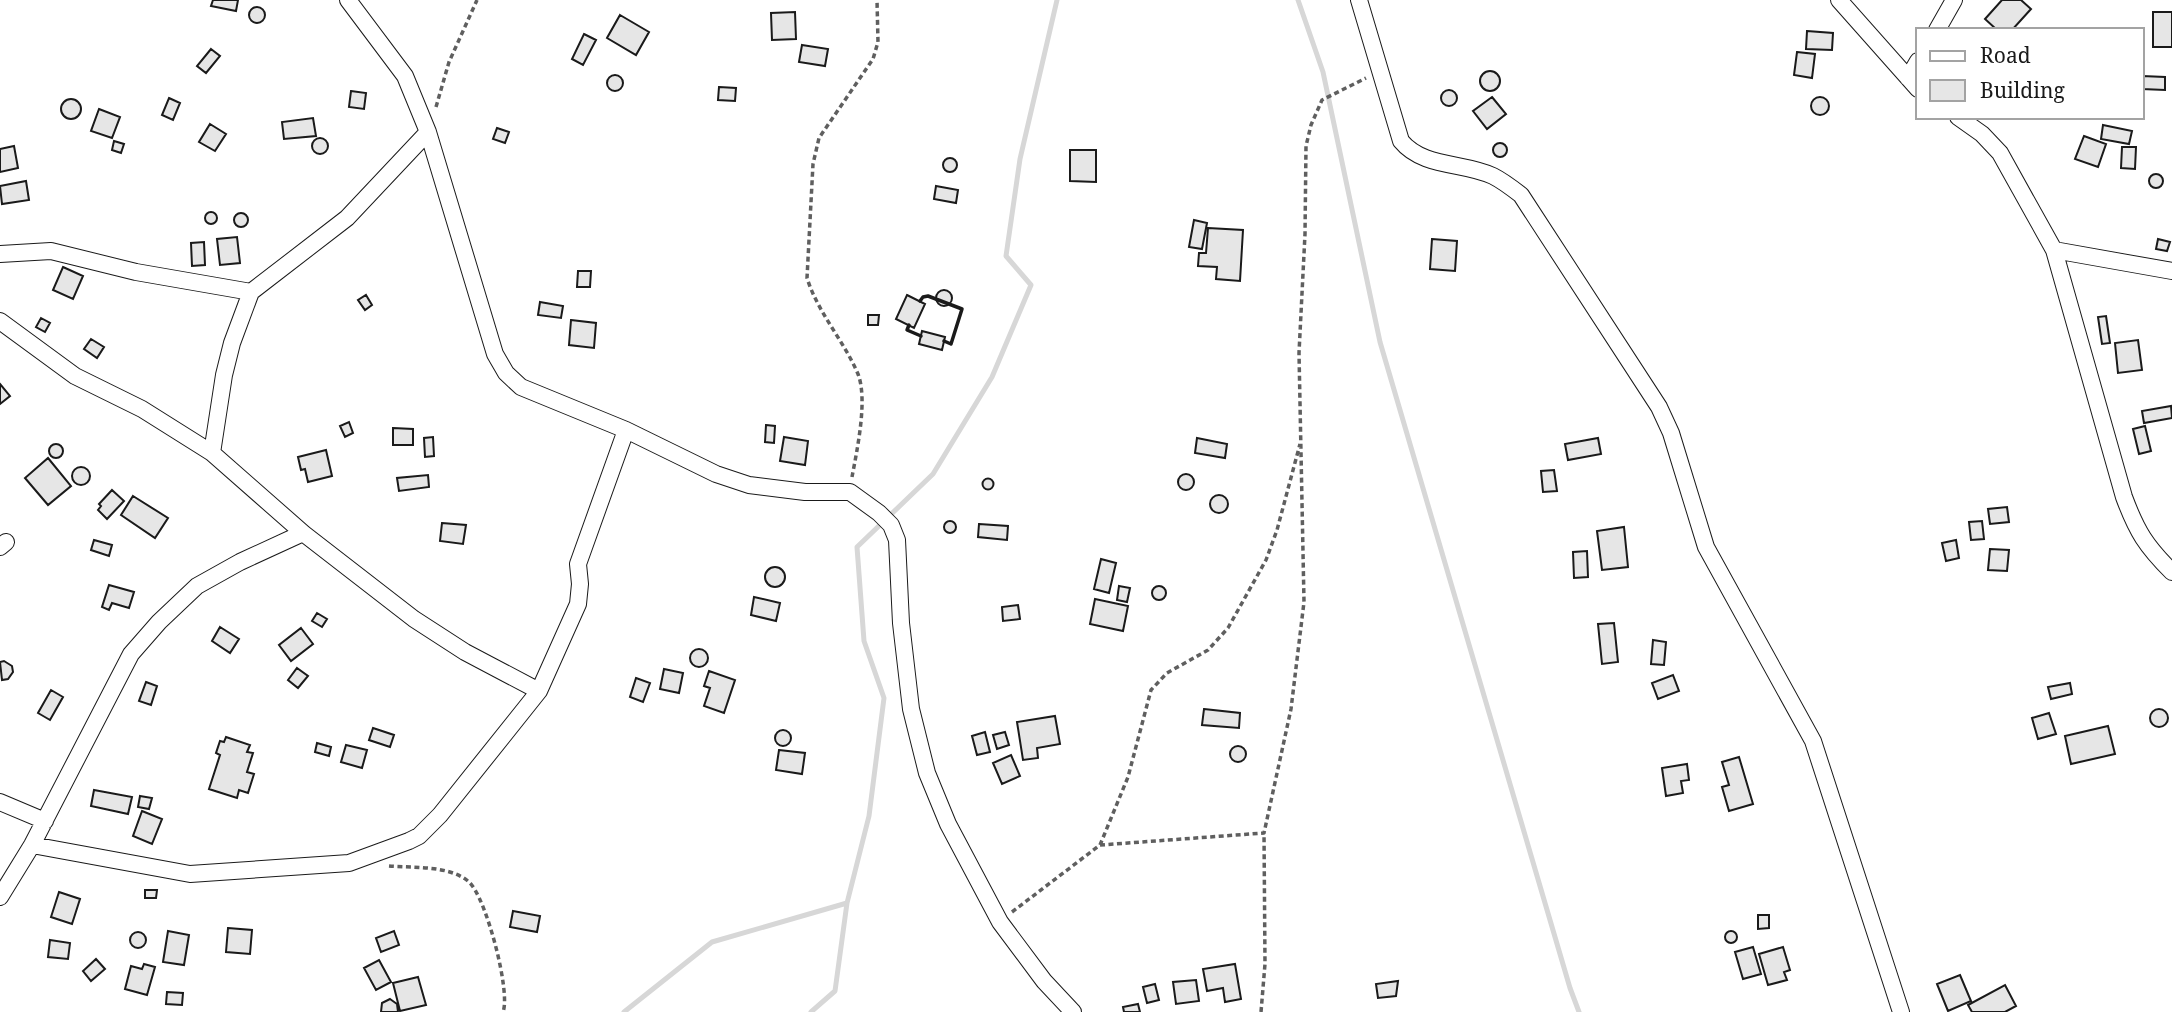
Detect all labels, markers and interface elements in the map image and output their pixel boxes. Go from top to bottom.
legend [1916,28,2144,119]
text: Road [1980,41,2031,69]
text: Building [1980,76,2065,104]

